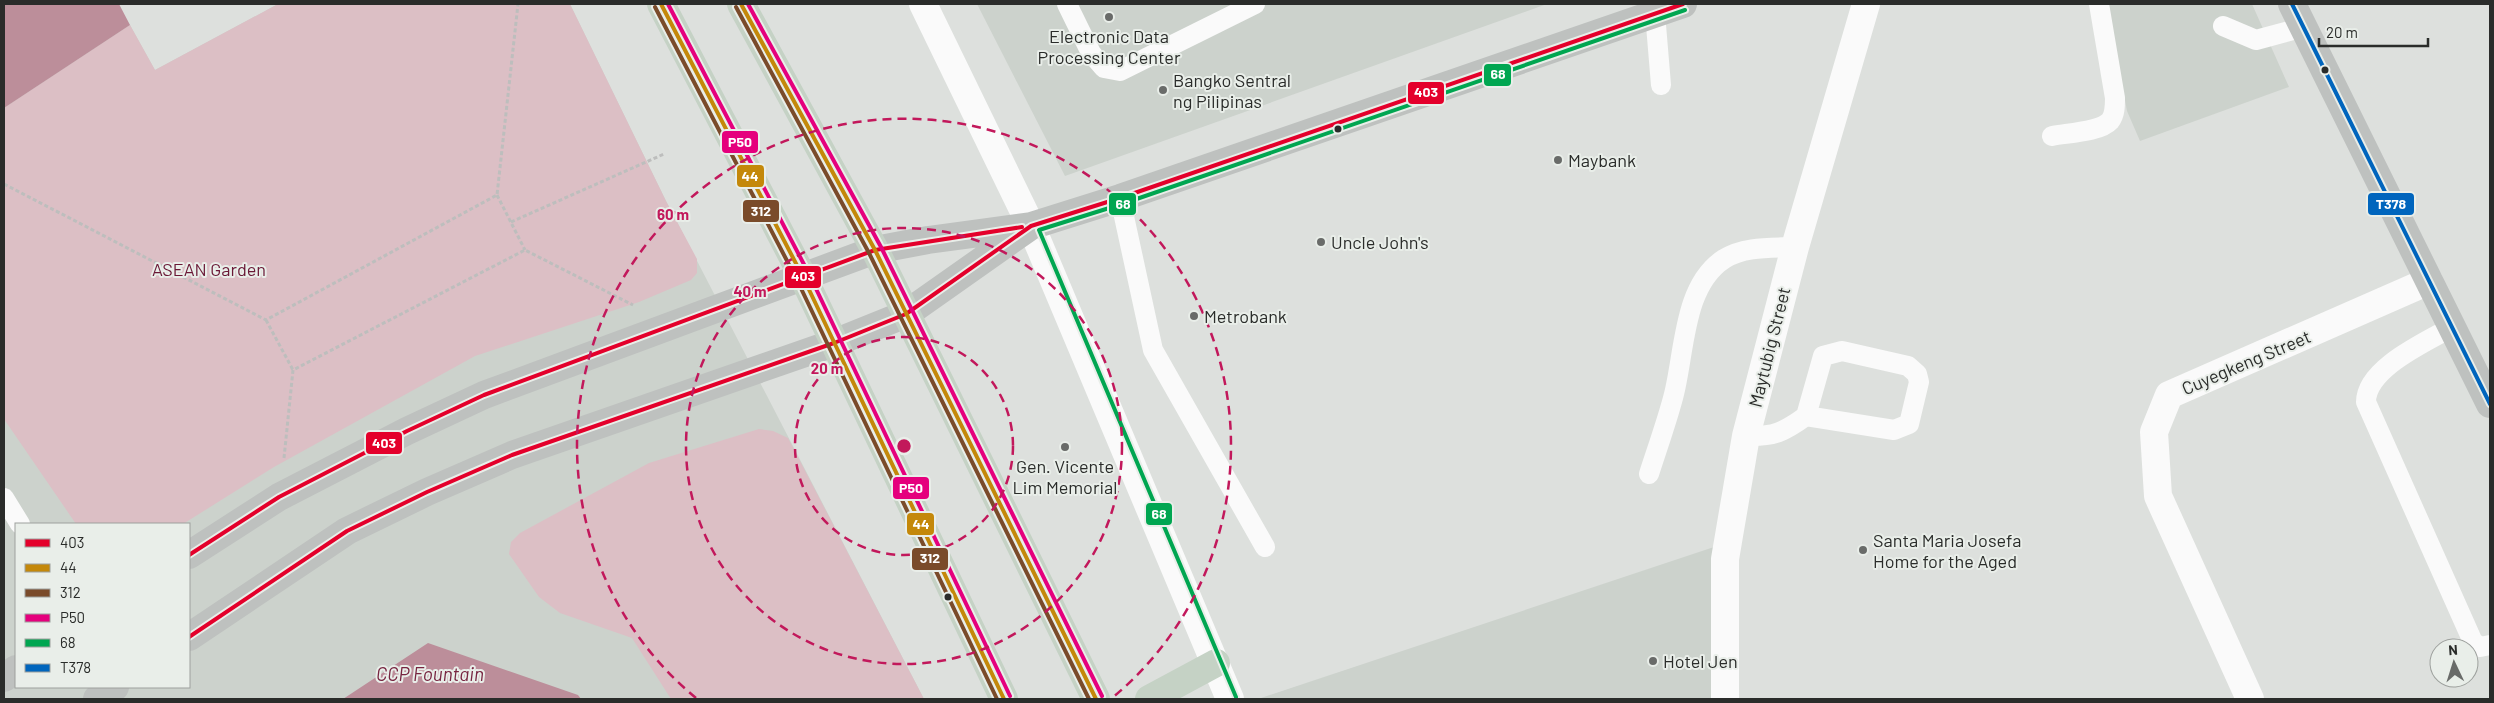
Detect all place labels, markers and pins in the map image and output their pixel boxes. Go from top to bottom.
marker: Electronic Data Processing Center [1103,11,1115,23]
place label: Electronic Data Processing Center [1038,25,1181,68]
unlabelled marker [2320,65,2330,75]
place label: Bangko Sentral ng Pilipinas [1173,69,1291,112]
marker: Bangko Sentral ng Pilipinas [1157,84,1169,96]
unlabelled marker [1333,124,1343,134]
place label: Maybank [1568,149,1636,171]
marker: Maybank [1552,154,1564,166]
place label: Uncle John's [1331,231,1429,253]
marker: Uncle John's [1315,236,1327,248]
place label: Metrobank [1204,305,1287,327]
marker: Metrobank [1188,310,1200,322]
centre of rings [895,437,913,455]
marker: Gen. Vicente Lim Memorial [1059,441,1071,453]
place label: Gen. Vicente Lim Memorial [1013,455,1117,498]
place label: Santa Maria Josefa Home for the Aged [1873,529,2021,572]
marker: Santa Maria Josefa Home for the Aged [1857,544,1869,556]
unlabelled marker [943,592,953,602]
place label: Hotel Jen [1663,650,1738,672]
marker: Hotel Jen [1647,655,1659,667]

